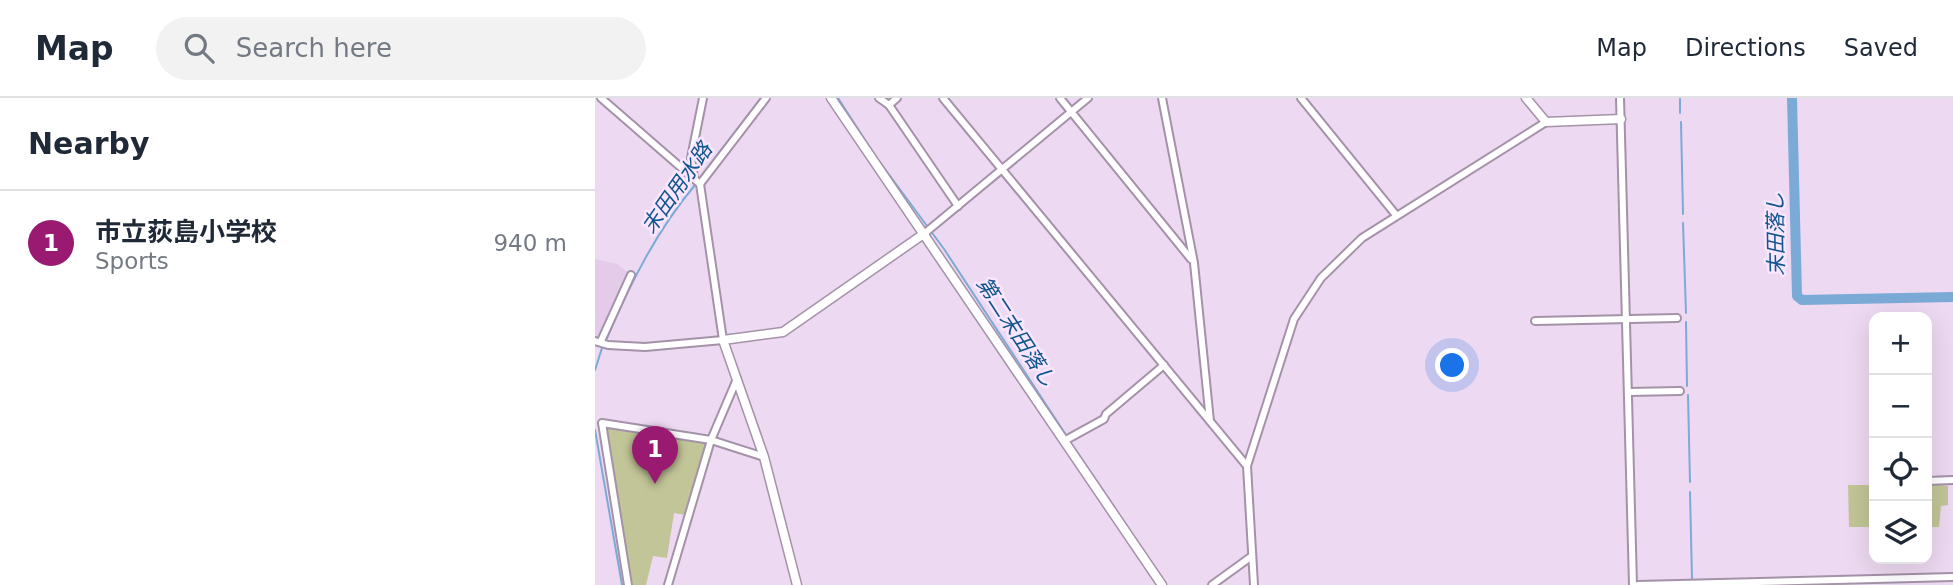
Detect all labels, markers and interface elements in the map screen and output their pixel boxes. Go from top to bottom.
search box [156,17,646,80]
text: Map [35,29,114,68]
icon: search [180,29,218,67]
text: Search here [236,33,392,63]
text: Map [1596,34,1647,62]
text: Directions [1685,34,1806,62]
text: Saved [1844,34,1918,62]
text: Nearby [28,126,150,161]
water label: 末田用水路 [637,136,718,238]
water label: 末田落し [1763,192,1789,276]
text: 市立荻島小学校 [95,217,277,247]
text: 1 [43,230,59,256]
text: 940 m [493,230,567,256]
text: Sports [95,248,169,274]
water label: 第二末田落し [972,273,1060,391]
map controls [1869,312,1932,564]
button: + [1869,312,1932,375]
your location [1435,348,1469,382]
button: − [1869,375,1932,438]
pin: 1 [632,426,678,484]
button: locate [1869,438,1932,501]
button: layers [1869,501,1932,564]

